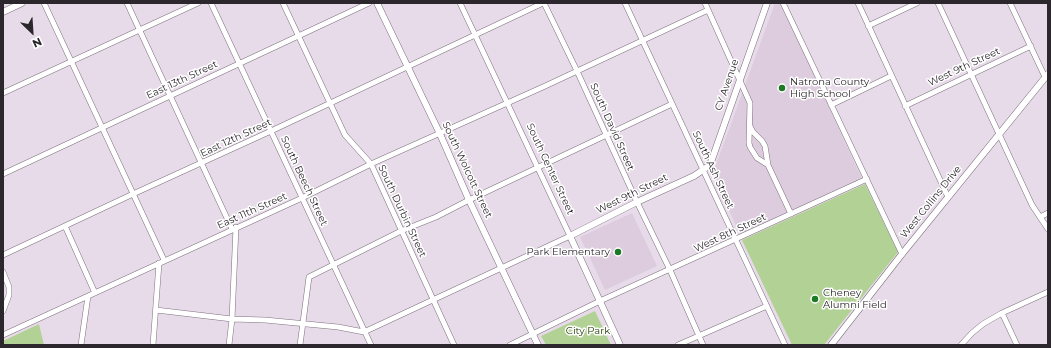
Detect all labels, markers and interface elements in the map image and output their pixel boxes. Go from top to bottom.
north arrow [12,12,52,52]
text: N [30,35,44,51]
street label: West 9th Street [926,45,1002,89]
street label: East 13th Street [145,58,219,102]
street label: CY Avenue [713,58,741,112]
place label: Natrona County High School [790,76,869,100]
street label: South David Street [587,81,637,173]
marker: Natrona County High School [777,83,787,93]
street label: East 12th Street [199,116,273,160]
street label: South Wolcott Street [439,120,495,220]
street label: South Center Street [524,122,576,216]
street label: South Ash Street [690,129,736,211]
street label: South Beech Street [278,134,330,228]
street label: South Durbin Street [375,163,429,259]
street label: West Collins Drive [898,163,964,241]
street label: West 9th Street [594,172,670,216]
street label: East 11th Street [215,190,289,232]
street label: West 8th Street [692,211,768,255]
place label: Park Elementary [527,246,610,258]
marker: Park Elementary [613,247,623,257]
place label: Cheney Alumni Field [823,287,887,310]
marker: Cheney Alumni Field [810,294,820,304]
park label: City Park [566,325,610,337]

